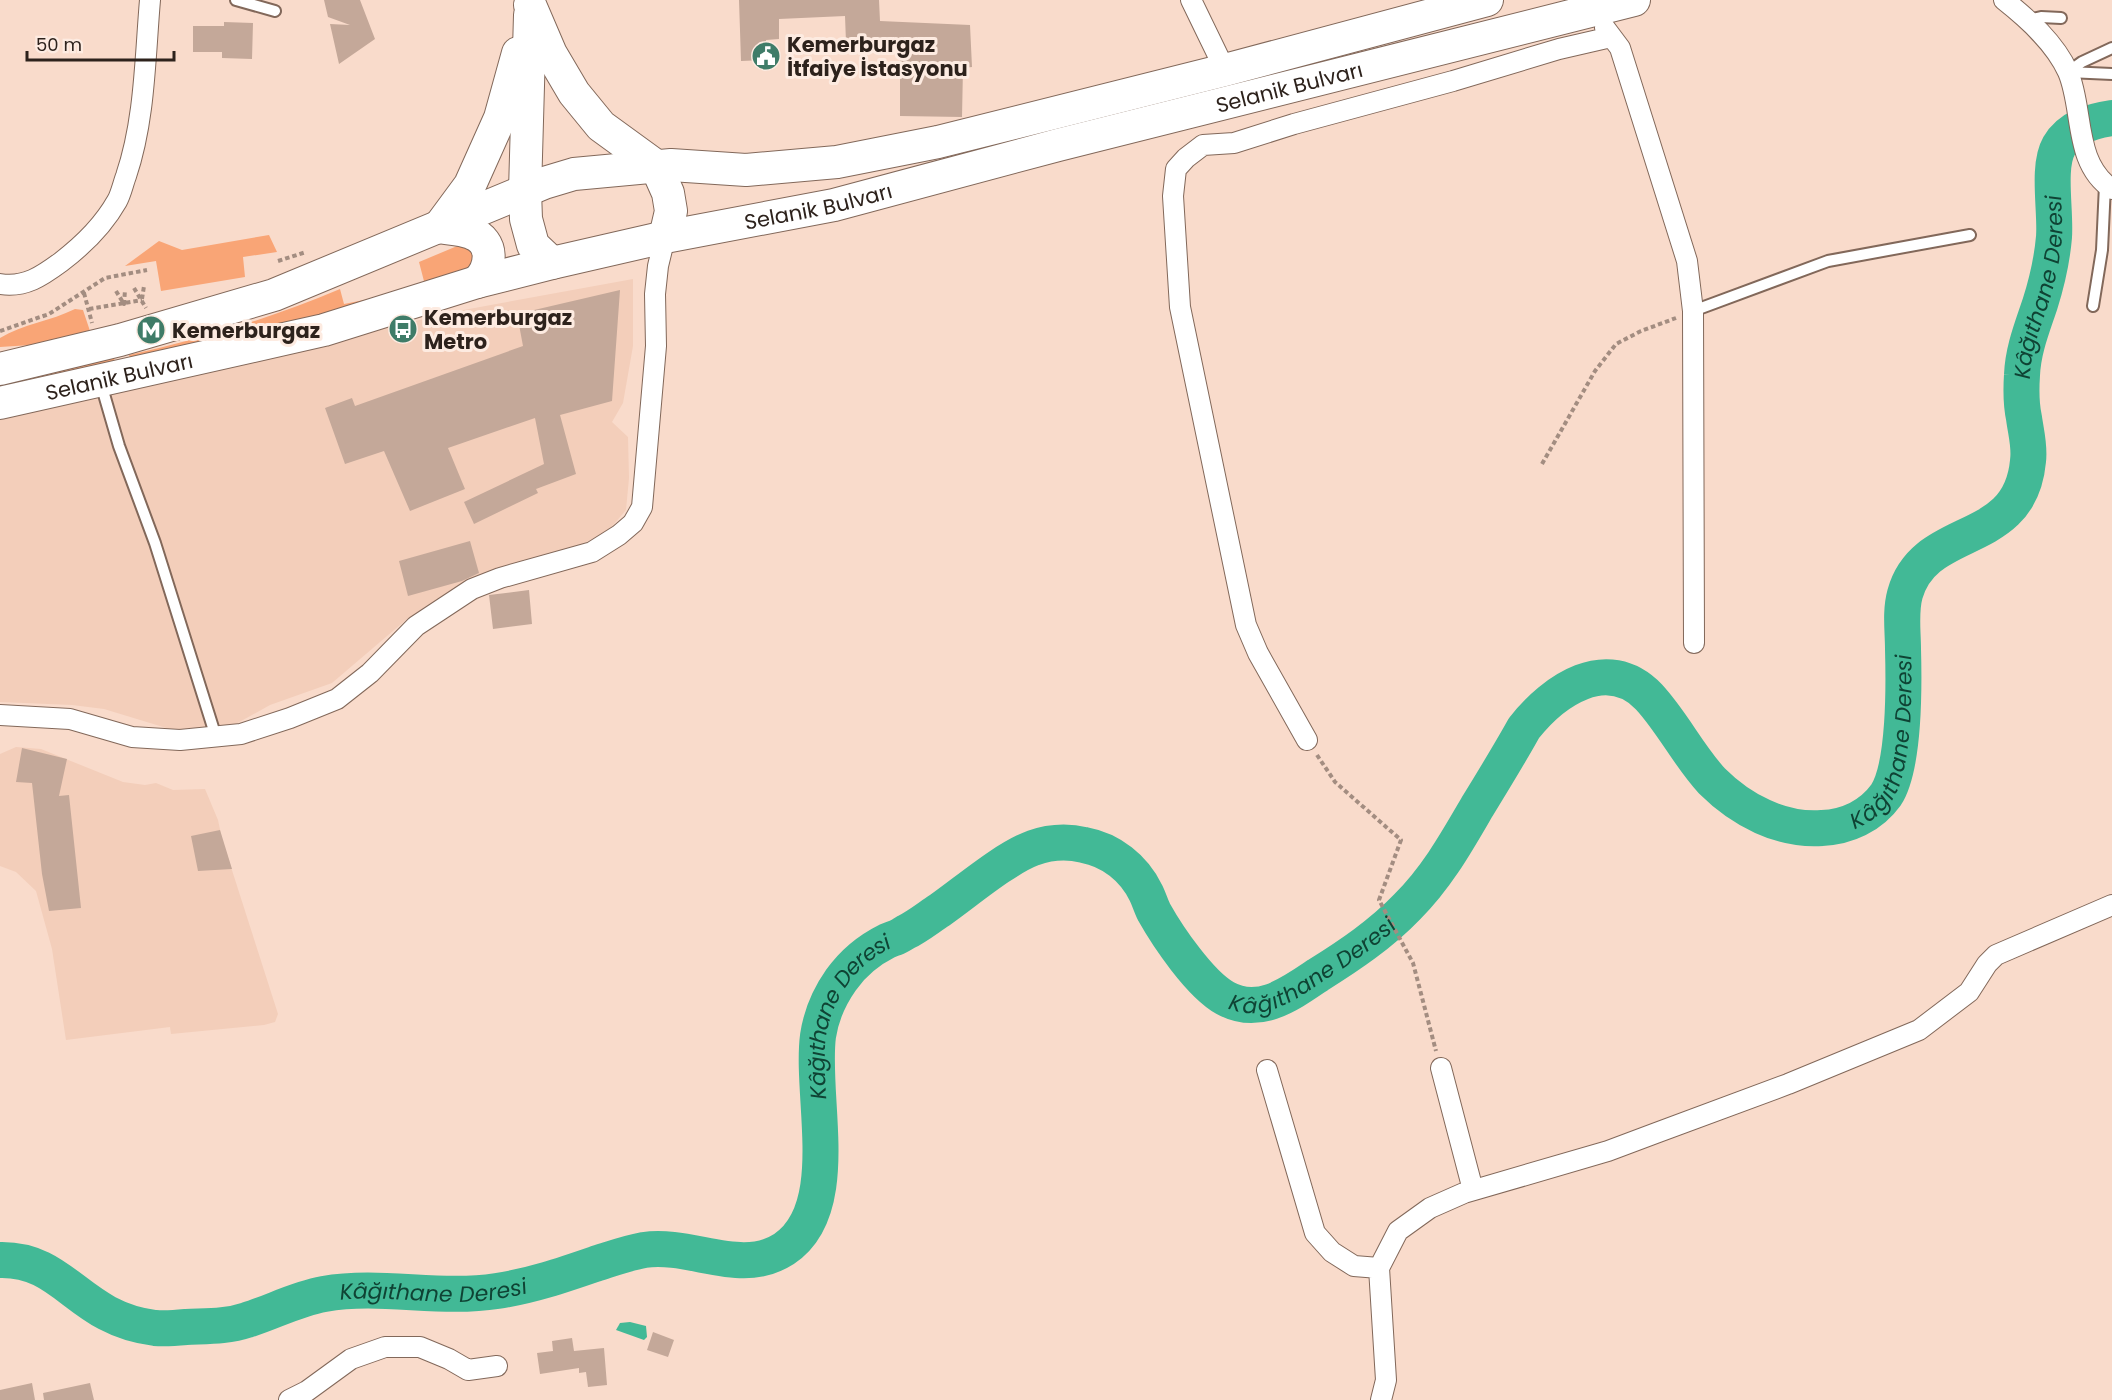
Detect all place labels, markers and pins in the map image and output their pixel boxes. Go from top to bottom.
place label: Kemerburgaz İtfaiye İstasyonu [787,30,968,83]
public building icon: Kemerburgaz İtfaiye İstasyonu [750,40,782,72]
place label: Kemerburgaz Metro [424,303,572,356]
bus stop icon: Kemerburgaz Metro [387,313,419,345]
metro station icon: Kemerburgaz [135,314,167,346]
place label: Kemerburgaz [172,316,320,345]

